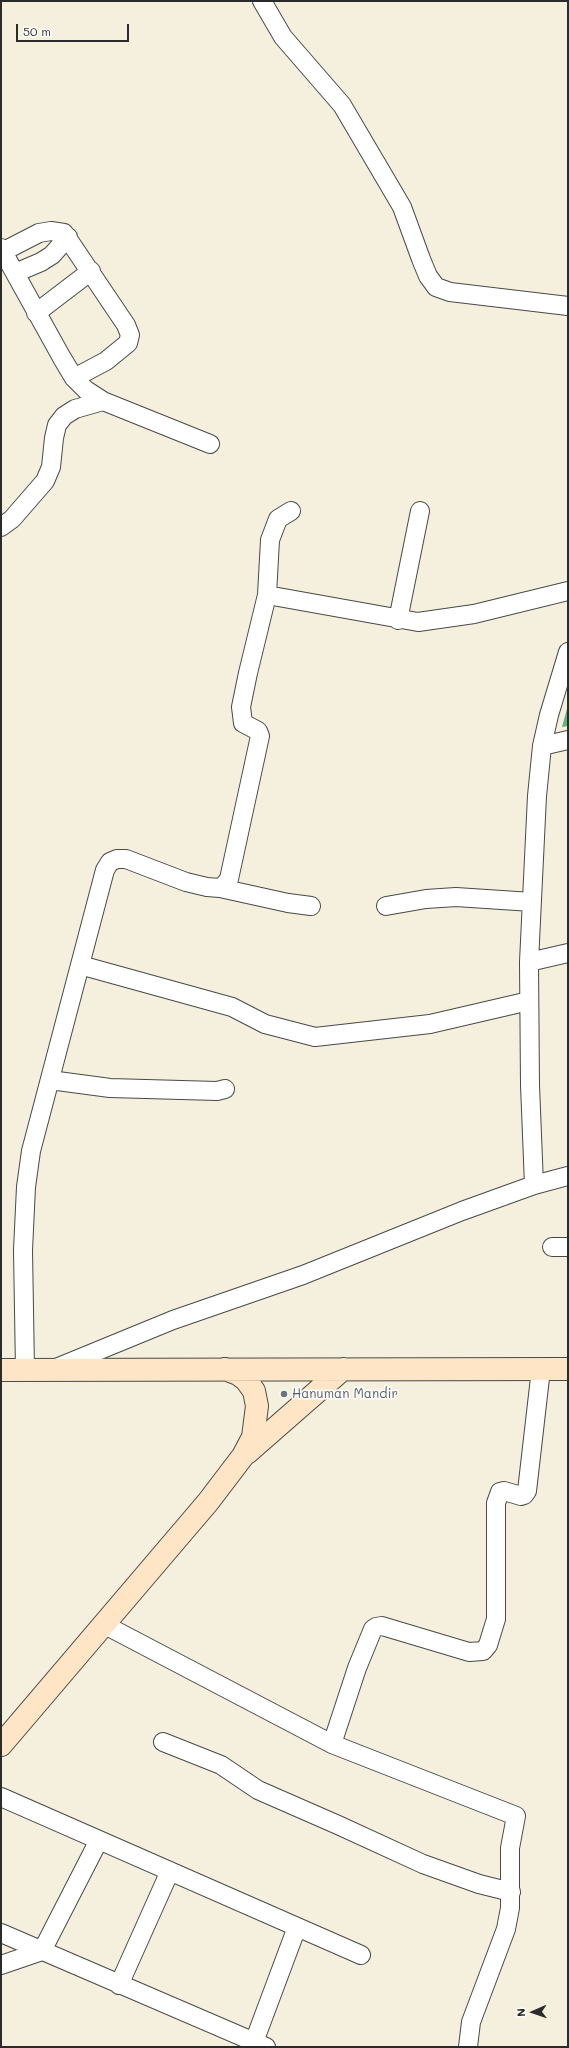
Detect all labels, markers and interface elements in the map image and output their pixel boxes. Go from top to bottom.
scale bar [18,16,131,42]
text: 50 m [23,23,51,39]
place label: Hanuman Mandir [292,1386,398,1402]
marker: Hanuman Mandir [279,1389,289,1399]
north arrow [513,1992,553,2032]
text: N [513,2008,528,2017]

